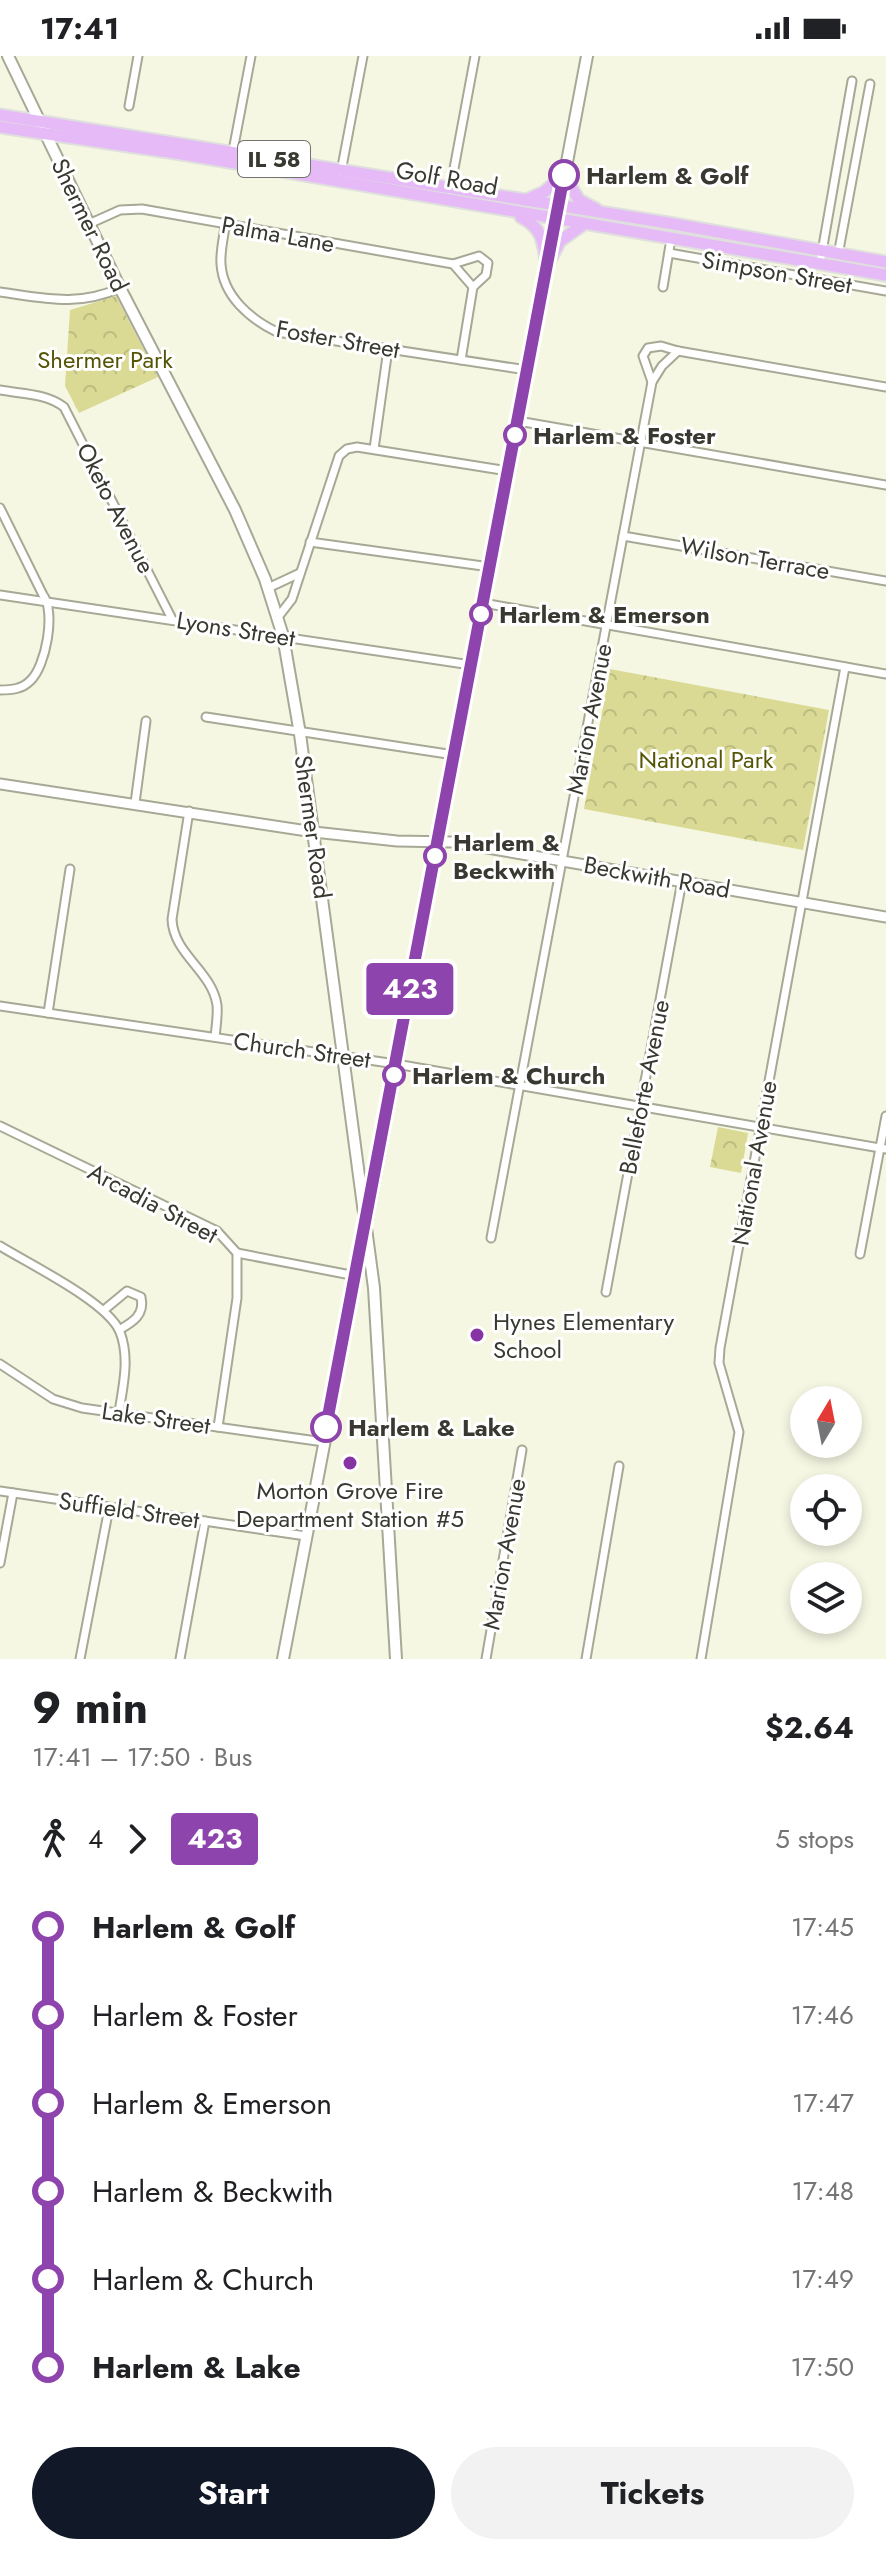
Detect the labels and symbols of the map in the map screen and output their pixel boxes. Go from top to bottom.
road number: IL 58 [238,141,310,177]
street label: Shermer Road [43,152,137,298]
street label: Golf Road [393,152,501,204]
place label: Harlem & Golf [586,158,750,193]
marker: Harlem & Golf [549,160,579,190]
street label: Palma Lane [219,207,337,261]
street label: Simpson Street [699,242,855,302]
street label: Foster Street [273,311,403,367]
park label: Shermer Park [37,342,173,377]
place label: Harlem & Foster [533,418,716,453]
marker: Harlem & Foster [504,424,526,446]
street label: Oketo Avenue [68,437,164,579]
street label: Wilson Terrace [678,528,832,588]
place label: Harlem & Emerson [499,597,710,632]
street label: Lyons Street [174,602,298,656]
marker: Harlem & Emerson [470,603,492,625]
street label: Marion Avenue [557,641,621,797]
park label: National Park [639,742,774,777]
street label: Shermer Road [286,753,340,901]
place label: Harlem & Beckwith [453,825,560,888]
marker: Harlem & Beckwith [424,845,446,867]
street label: Beckwith Road [581,847,733,907]
line badge: 423 [364,963,456,1015]
street label: Belleforte Avenue [610,997,678,1177]
street label: Church Street [231,1023,373,1077]
place label: Harlem & Church [412,1058,605,1093]
marker: Harlem & Church [383,1064,405,1086]
street label: National Avenue [722,1078,786,1248]
street label: Arcadia Street [82,1154,224,1252]
place label: Hynes Elementary School [493,1304,675,1367]
marker: Hynes Elementary School [468,1326,486,1344]
north arrow [790,1386,862,1458]
street label: Lake Street [99,1393,213,1443]
place label: Harlem & Lake [348,1410,515,1445]
marker: Harlem & Lake [311,1412,341,1442]
marker: Morton Grove Fire Department Station #5 [341,1454,359,1472]
place label: Morton Grove Fire Department Station #5 [236,1473,464,1536]
street label: Marion Avenue [473,1476,535,1632]
street label: Suffield Street [56,1483,202,1537]

